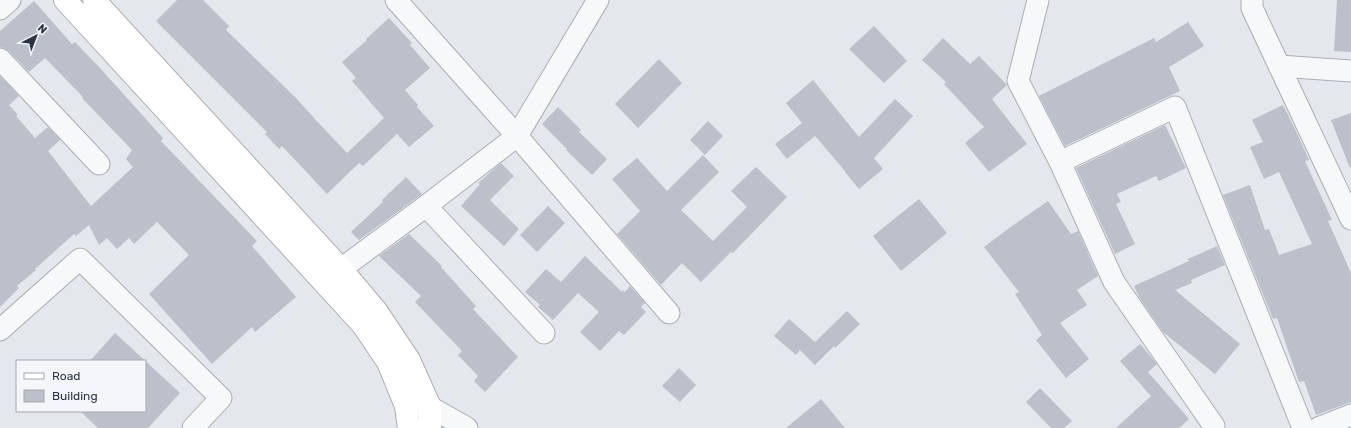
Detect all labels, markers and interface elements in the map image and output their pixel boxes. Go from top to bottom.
north arrow [16,16,56,56]
text: N [35,21,50,36]
legend [16,360,146,412]
text: Road [52,369,80,383]
text: Building [52,389,98,403]

